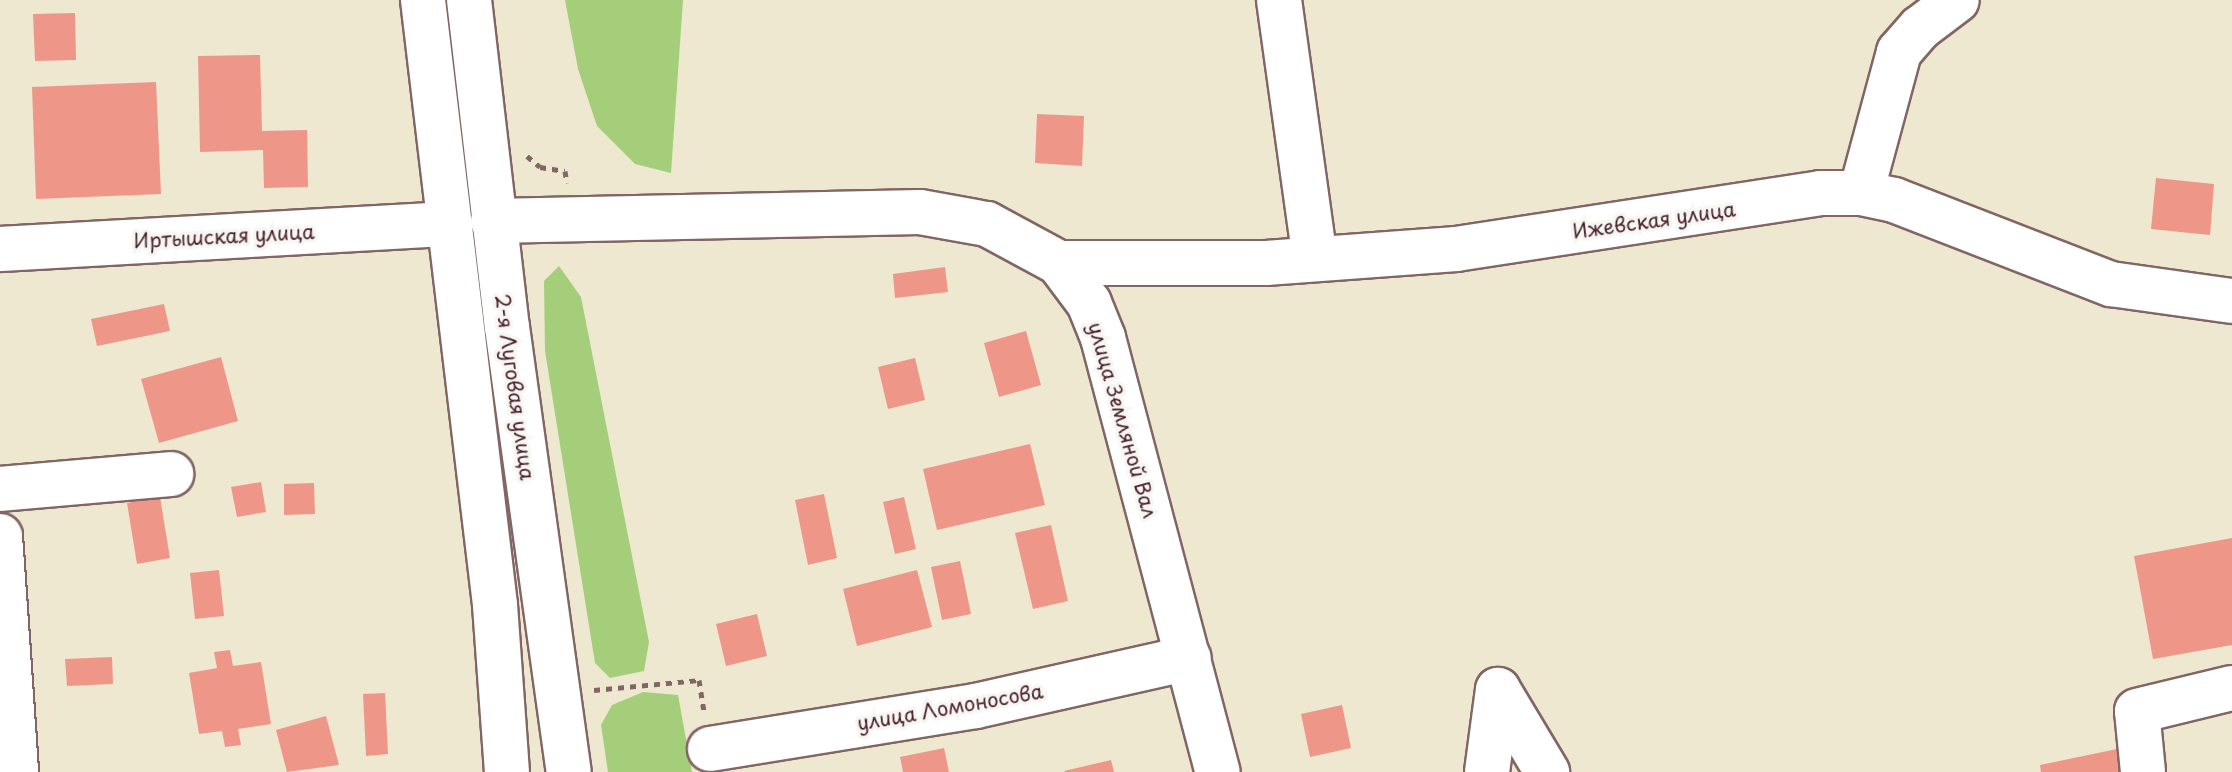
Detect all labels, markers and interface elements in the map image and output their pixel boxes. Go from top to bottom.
street label: Ижевская улица [1571,197,1737,243]
street label: Иртышская улица [133,219,315,253]
street label: 2-я Луговая улица [490,292,540,482]
street label: улица Земляной Вал [1083,318,1163,522]
street label: улица Ломоносова [855,679,1045,735]

